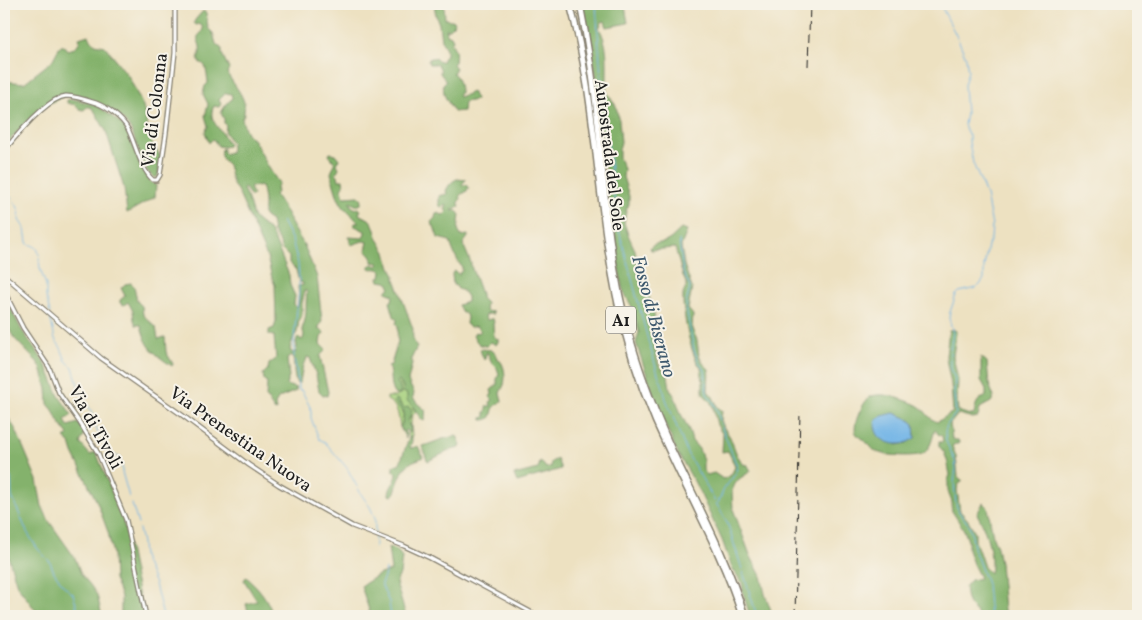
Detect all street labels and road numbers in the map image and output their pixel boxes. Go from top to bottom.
street label: Via di Colonna [136,51,175,169]
street label: Autostrada del Sole [587,78,630,232]
road number: A1 [606,306,636,334]
street label: Via di Tivoli [61,381,128,474]
street label: Via Prenestina Nuova [164,381,317,499]

